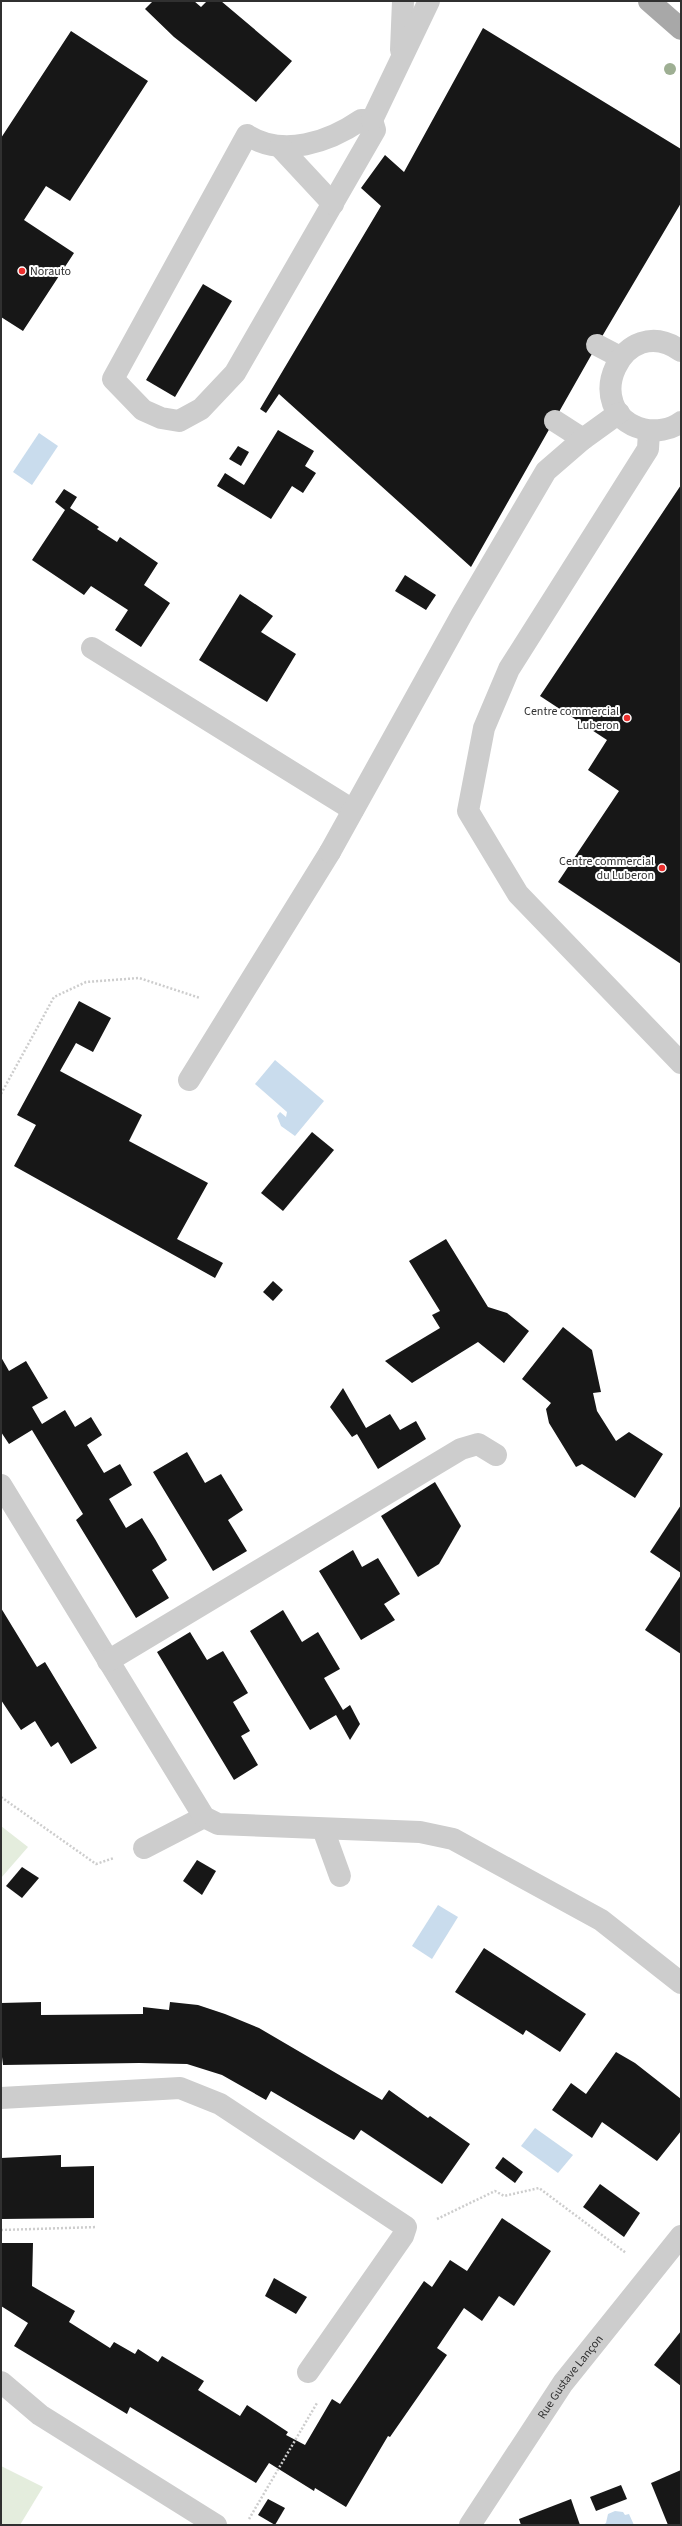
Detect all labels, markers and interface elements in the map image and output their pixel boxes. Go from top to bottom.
place label: Norauto [30,263,71,280]
marker: Norauto [17,266,27,276]
place label: Centre commercial Luberon [524,703,619,734]
marker: Centre commercial Luberon [622,713,632,723]
place label: Centre commercial du Luberon [559,853,654,884]
marker: Centre commercial du Luberon [657,863,667,873]
street label: Rue Gustave Lançon [533,2331,607,2422]

